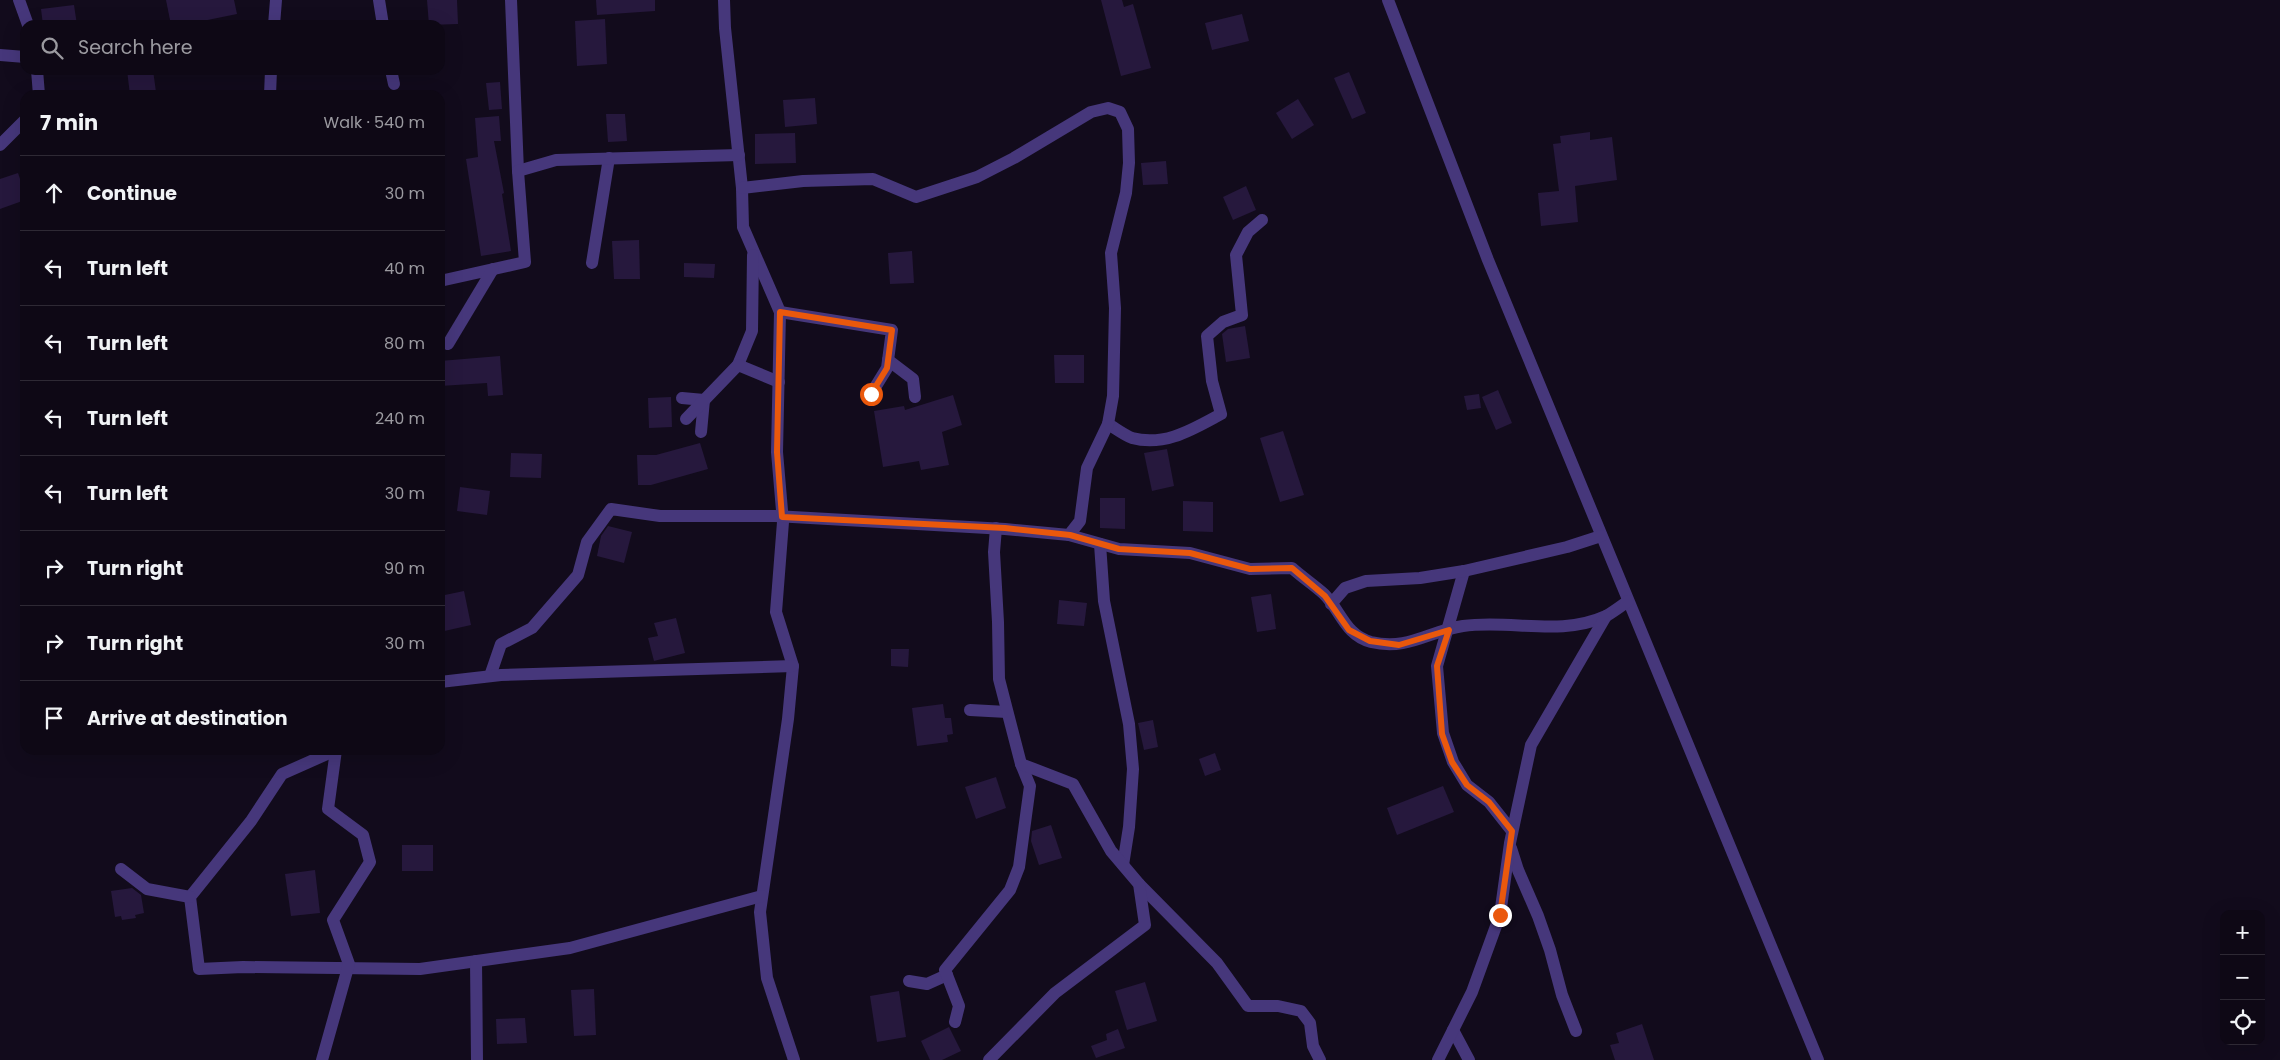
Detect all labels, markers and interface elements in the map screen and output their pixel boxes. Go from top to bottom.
search box [20,20,445,75]
icon: search [38,34,66,62]
text: Search here [78,34,192,61]
text: 7 min [40,108,98,137]
text: Walk · 540 m [324,111,425,134]
icon: ahead [40,179,68,207]
text: Continue [87,180,177,207]
text: 30 m [385,182,425,205]
icon: left [40,254,68,282]
text: Turn left [87,255,168,282]
text: 40 m [384,257,425,280]
icon: left [40,329,68,357]
text: Turn left [87,330,168,357]
text: 80 m [384,332,425,355]
route start [860,383,883,406]
icon: left [40,404,68,432]
text: Turn left [87,405,168,432]
text: 240 m [375,407,425,430]
icon: left [40,479,68,507]
text: Turn left [87,480,168,507]
text: 30 m [385,482,425,505]
icon: right [40,554,68,582]
text: Turn right [87,555,183,582]
text: 90 m [384,557,425,580]
icon: right [40,629,68,657]
text: Turn right [87,630,183,657]
text: 30 m [385,632,425,655]
icon: arrive [40,704,68,732]
text: Arrive at destination [87,705,288,732]
route end [1489,904,1512,927]
map controls [2220,910,2265,1045]
button: + [2220,910,2265,955]
button: − [2220,955,2265,1000]
button: locate [2220,1000,2265,1045]

